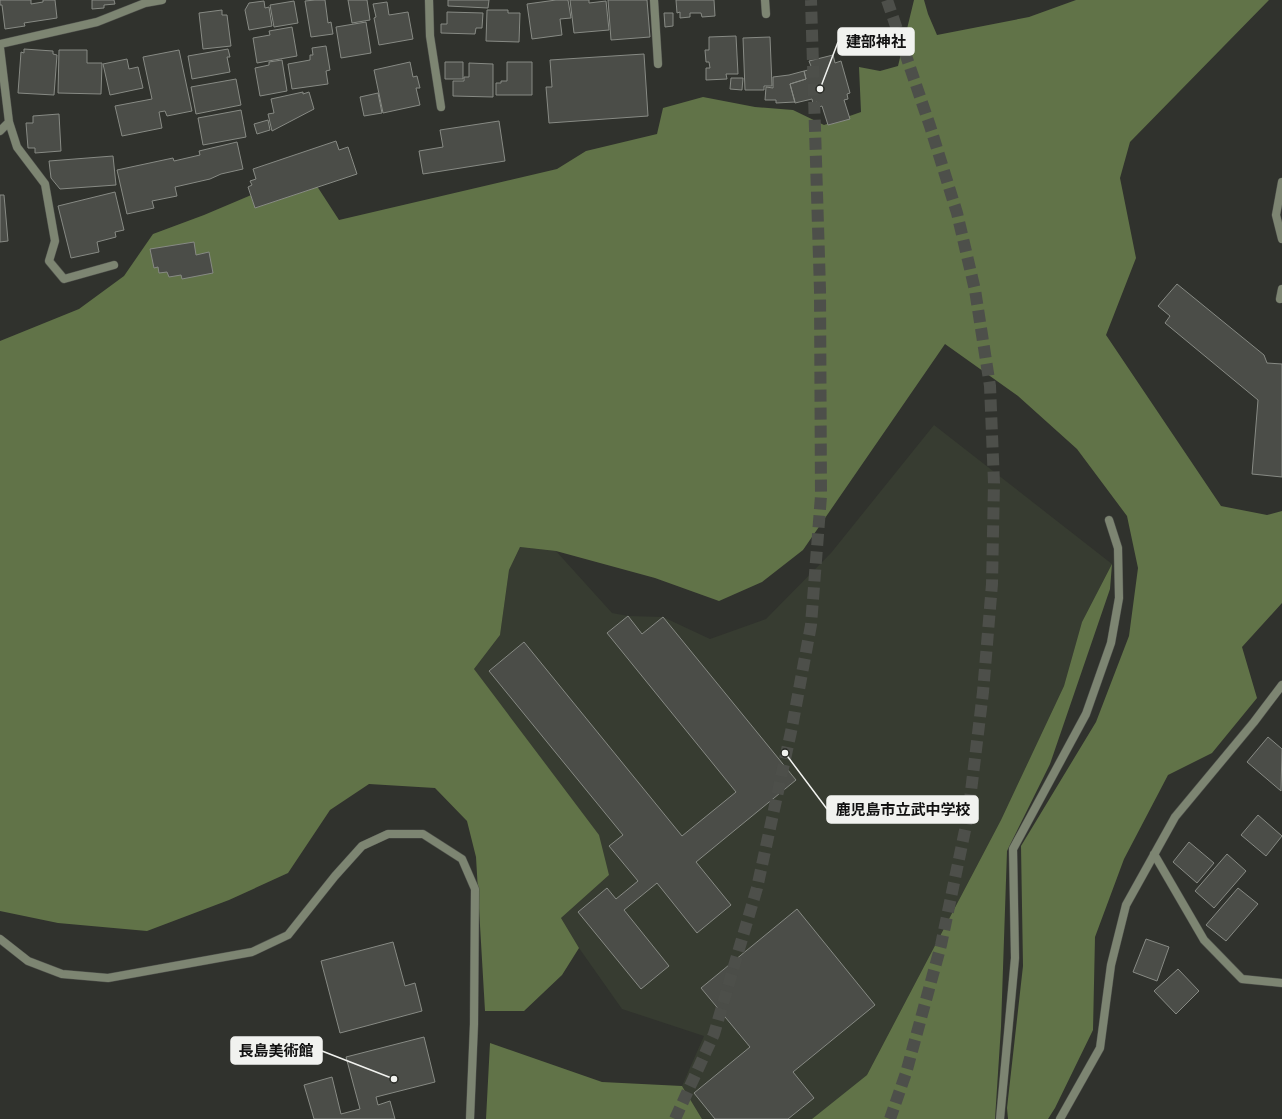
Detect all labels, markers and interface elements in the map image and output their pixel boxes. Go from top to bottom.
callout: 建部神社 [838,28,914,55]
text: 建部神社 [846,32,906,50]
callout: 鹿児島市立武中学校 [827,796,978,823]
text: 鹿児島市立武中学校 [835,800,971,818]
callout: 長島美術館 [231,1037,322,1064]
text: 長島美術館 [238,1041,314,1059]

